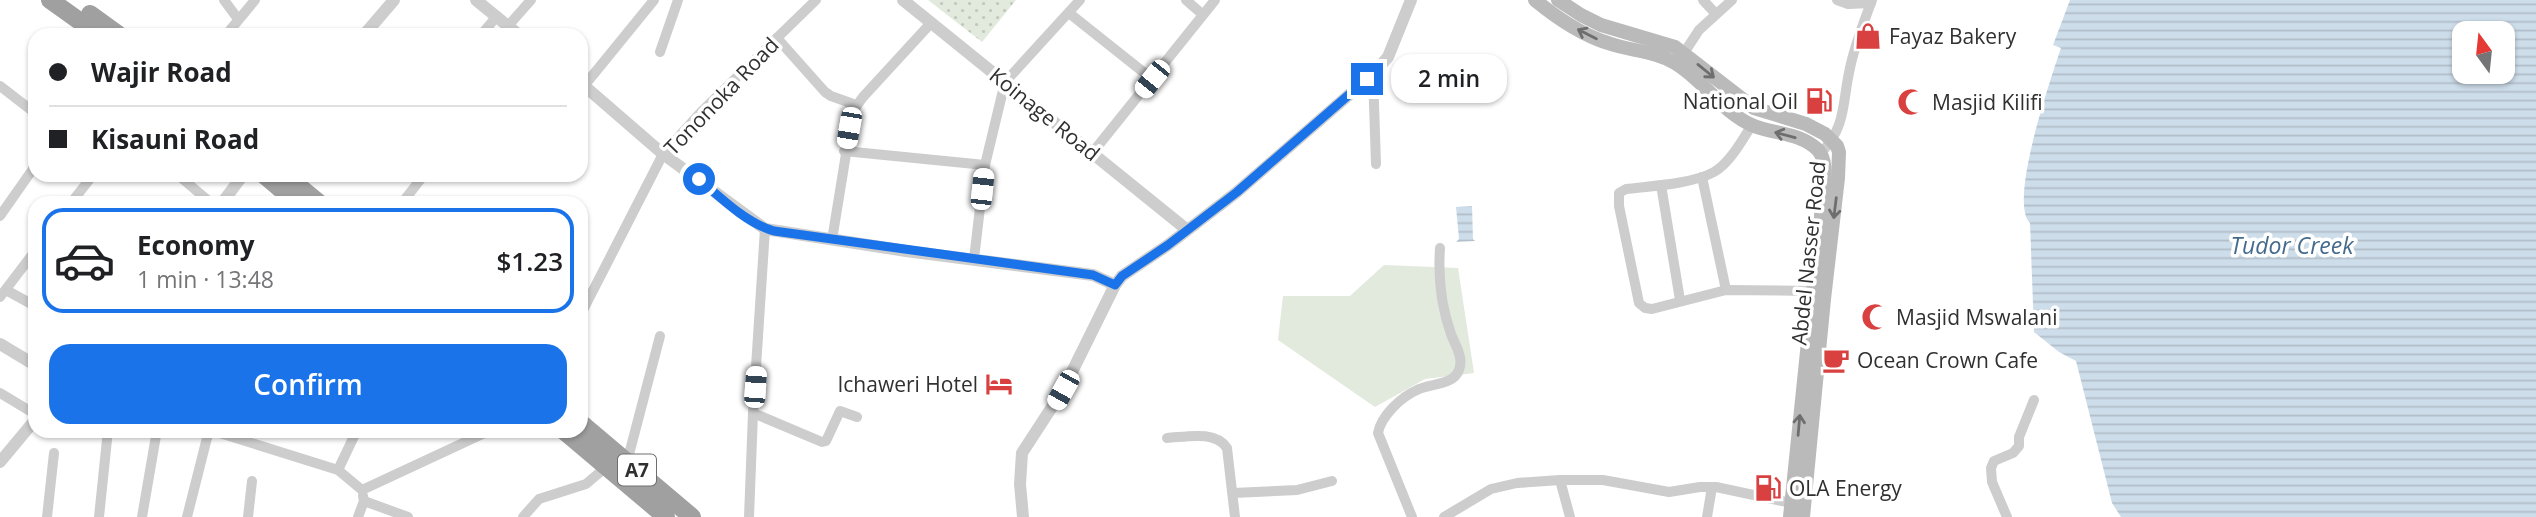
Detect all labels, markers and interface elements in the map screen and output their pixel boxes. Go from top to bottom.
shop icon: Fayaz Bakery [1853,21,1883,51]
north arrow [2452,21,2515,84]
map controls [2452,21,2515,84]
place label: Fayaz Bakery [1889,22,2017,50]
one-way arrow [1577,26,1598,40]
street label: Tononoka Road [658,31,784,161]
text: Wajir Road [91,54,232,90]
callout: 2 min [1392,55,1507,104]
car [1131,56,1174,102]
street label: Koinage Road [984,61,1106,167]
text: 2 min [1418,62,1480,94]
route end [1351,63,1383,95]
one-way arrow [1697,63,1715,79]
fuel station icon: National Oil [1804,86,1834,116]
place label: National Oil [1683,87,1798,115]
mosque icon: Masjid Kilifi [1896,87,1926,117]
place label: Masjid Kilifi [1932,88,2043,116]
car [836,105,863,151]
text: Kisauni Road [91,121,259,157]
one-way arrow [1775,127,1797,140]
street label: Abdel Nasser Road [1784,160,1832,346]
route start [683,163,715,195]
car [970,167,995,211]
one-way arrow [1828,196,1841,218]
text: Economy [137,227,255,263]
icon: car [53,229,116,292]
water label: Tudor Creek [2231,229,2354,261]
text: $1.23 [496,243,563,279]
text: 1 min · 13:48 [137,263,274,295]
mosque icon: Masjid Mswalani [1860,302,1890,332]
place label: Masjid Mswalani [1896,303,2057,331]
button: Confirm [49,344,567,424]
cafe icon: Ocean Crown Cafe [1821,345,1851,375]
place label: Ocean Crown Cafe [1857,346,2038,374]
car [744,365,767,409]
car [1044,367,1083,413]
hotel icon: Ichaweri Hotel [984,369,1014,399]
place label: Ichaweri Hotel [837,370,978,398]
one-way arrow [1793,414,1806,437]
road number: A7 [618,454,656,485]
fuel station icon: OLA Energy [1753,473,1783,503]
place label: OLA Energy [1789,474,1902,502]

